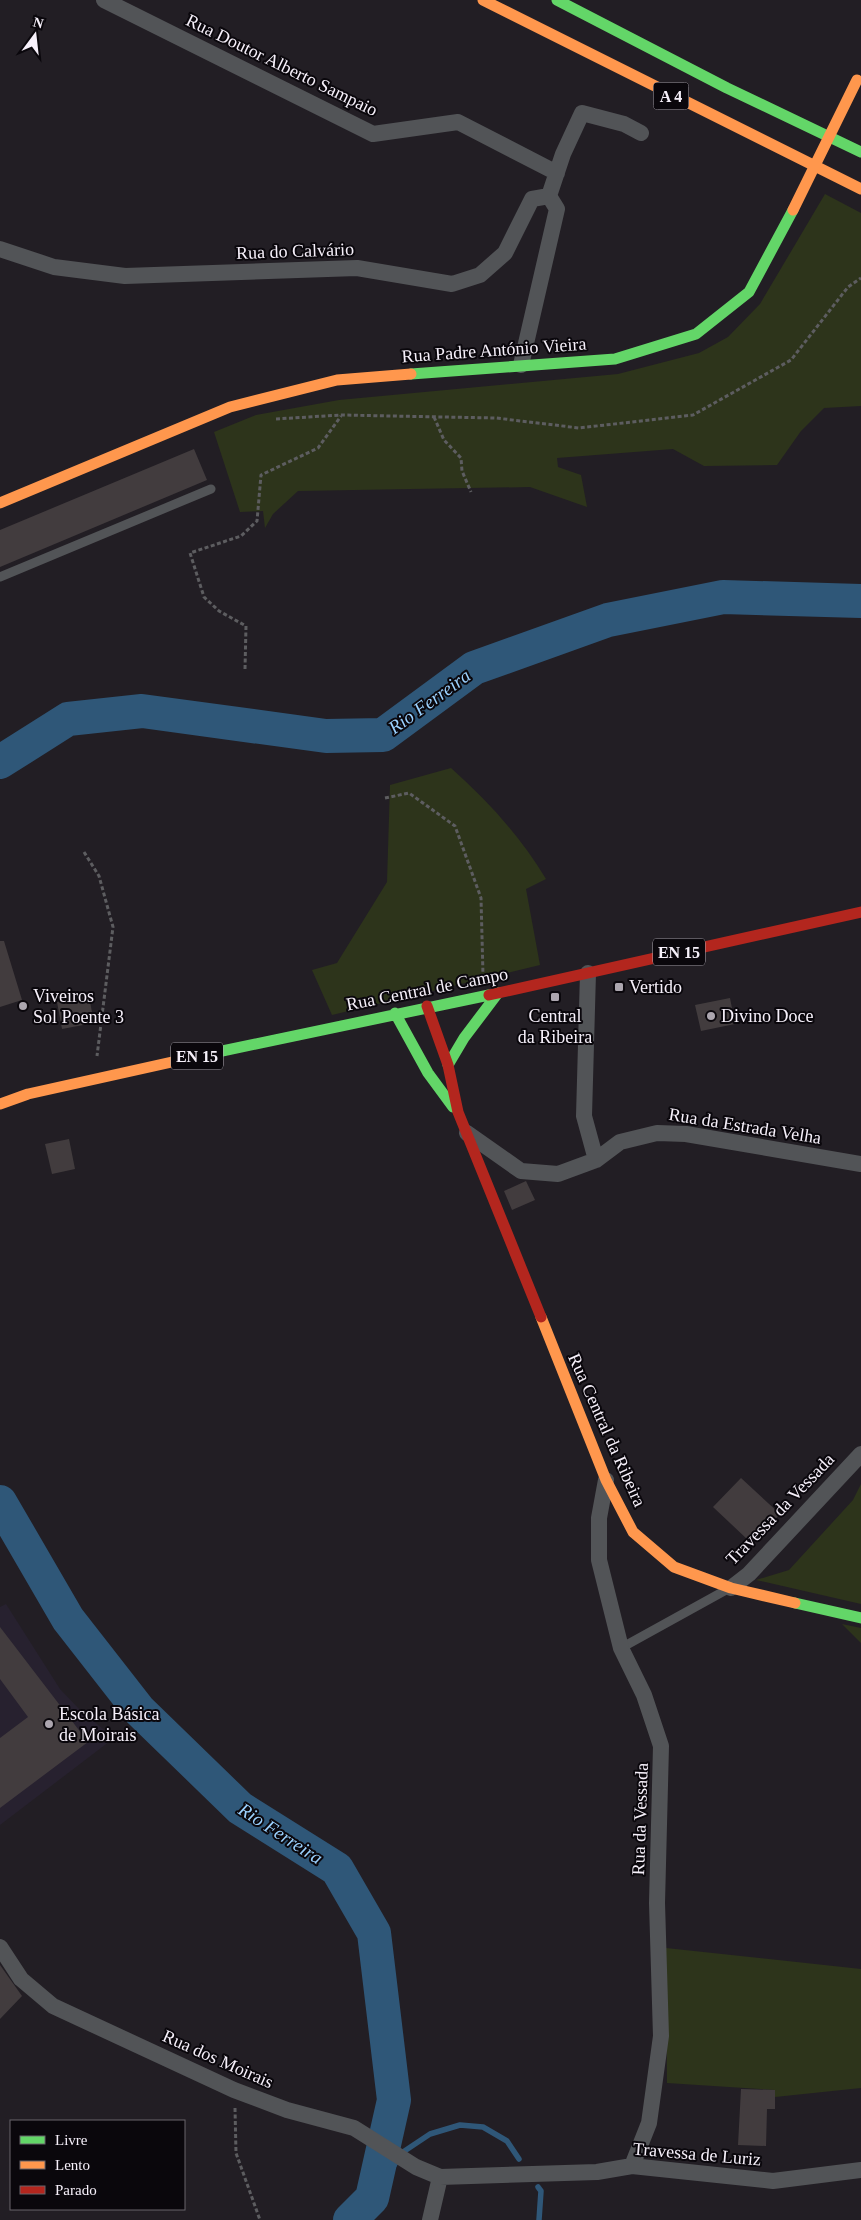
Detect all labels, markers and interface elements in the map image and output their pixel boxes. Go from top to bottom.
north arrow [10,10,60,60]
street label: Rua Doutor Alberto Sampaio [183,10,381,120]
text: N [31,14,45,31]
road number: A 4 [654,82,688,110]
street label: Rua do Calvário [236,239,354,263]
street label: Rua Padre António Vieira [401,334,587,366]
water label: Rio Ferreira [384,665,474,739]
road number: EN 15 [653,939,705,966]
street label: Rua Central de Campo [344,963,510,1015]
place label: Vertido [629,977,682,997]
marker: Vertido [613,981,625,993]
place label: Viveiros Sol Poente 3 [33,986,124,1027]
marker: Central da Ribeira [549,991,561,1003]
marker: Viveiros Sol Poente 3 [17,1000,29,1012]
place label: Central da Ribeira [518,1006,592,1047]
place label: Divino Doce [721,1006,813,1026]
marker: Divino Doce [705,1010,717,1022]
road number: EN 15 [171,1042,223,1070]
street label: Rua da Estrada Velha [667,1104,823,1148]
street label: Rua Central da Ribeira [564,1350,650,1510]
street label: Travessa da Vessada [722,1449,838,1569]
place label: Escola Básica de Moirais [59,1704,159,1745]
marker: Escola Básica de Moirais [43,1718,55,1730]
street label: Rua da Vessada [628,1762,652,1876]
water label: Rio Ferreira [234,1798,327,1868]
street label: Rua dos Moirais [160,2026,276,2092]
legend [10,2120,185,2210]
text: Livre [55,2132,88,2148]
street label: Travessa de Luriz [632,2138,762,2170]
text: Lento [55,2157,90,2173]
text: Parado [55,2182,97,2198]

